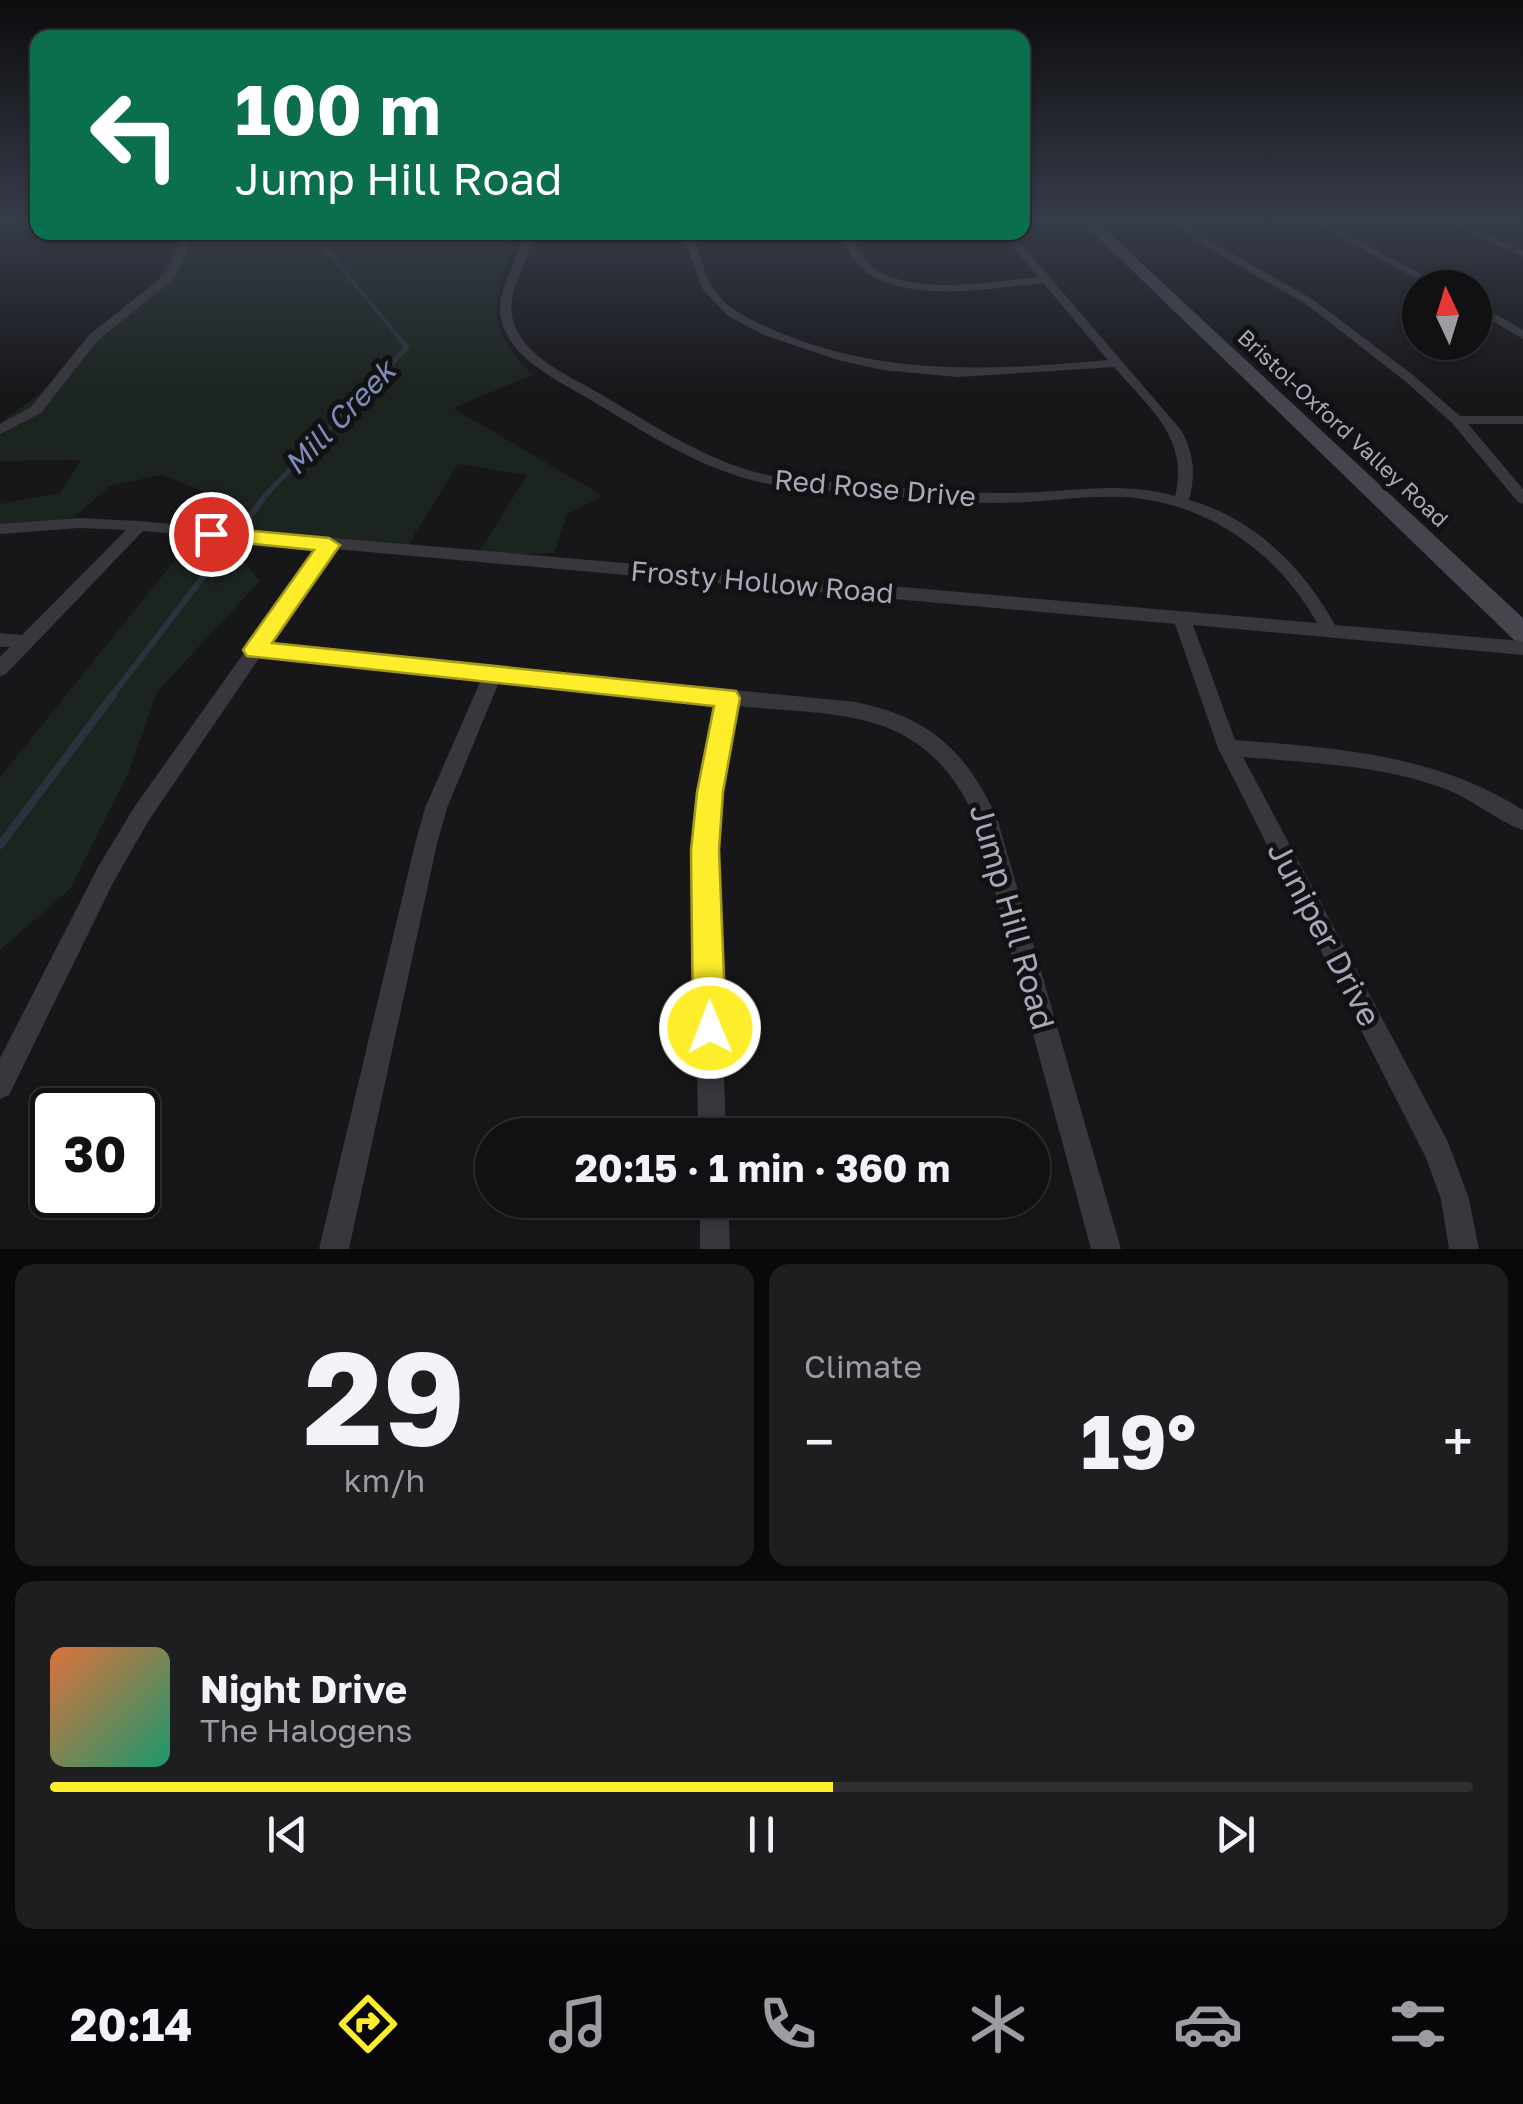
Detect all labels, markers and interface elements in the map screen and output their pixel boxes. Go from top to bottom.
text: 100 m [235,66,441,150]
icon: left [70,70,200,200]
text: Jump Hill Road [235,151,563,205]
north arrow [1402,270,1492,360]
map controls [1402,270,1492,360]
street label: Bristol-Oxford Valley Road [1233,323,1454,532]
water label: Mill Creek [276,351,404,482]
street label: Red Rose Drive [773,462,977,513]
pin [169,492,254,577]
icon: arrive [184,507,239,562]
street label: Frosty Hollow Road [629,554,895,609]
street label: Jump Hill Road [963,800,1063,1034]
street label: Juniper Drive [1260,835,1389,1032]
position arrow [658,976,762,1080]
speed limit sign: 30 [30,1088,160,1218]
text: 20:15 · 1 min · 360 m [575,1145,950,1190]
text: 29 [304,1318,465,1474]
text: Climate [804,1347,922,1385]
text: 19° [1081,1395,1196,1486]
text: − [804,1408,834,1474]
text: + [1443,1408,1473,1474]
text: km/h [344,1461,425,1499]
text: Night Drive [200,1666,407,1711]
text: The Halogens [200,1711,412,1749]
icon: previous [260,1807,315,1862]
icon: pause [734,1807,789,1862]
icon: next [1208,1807,1263,1862]
icon: directions [333,1989,403,2059]
icon: music [543,1989,613,2059]
icon: phone [753,1989,823,2059]
icon: climate [963,1989,1033,2059]
icon: car [1173,1989,1243,2059]
icon: filters [1383,1989,1453,2059]
text: 20:14 [70,1997,192,2051]

